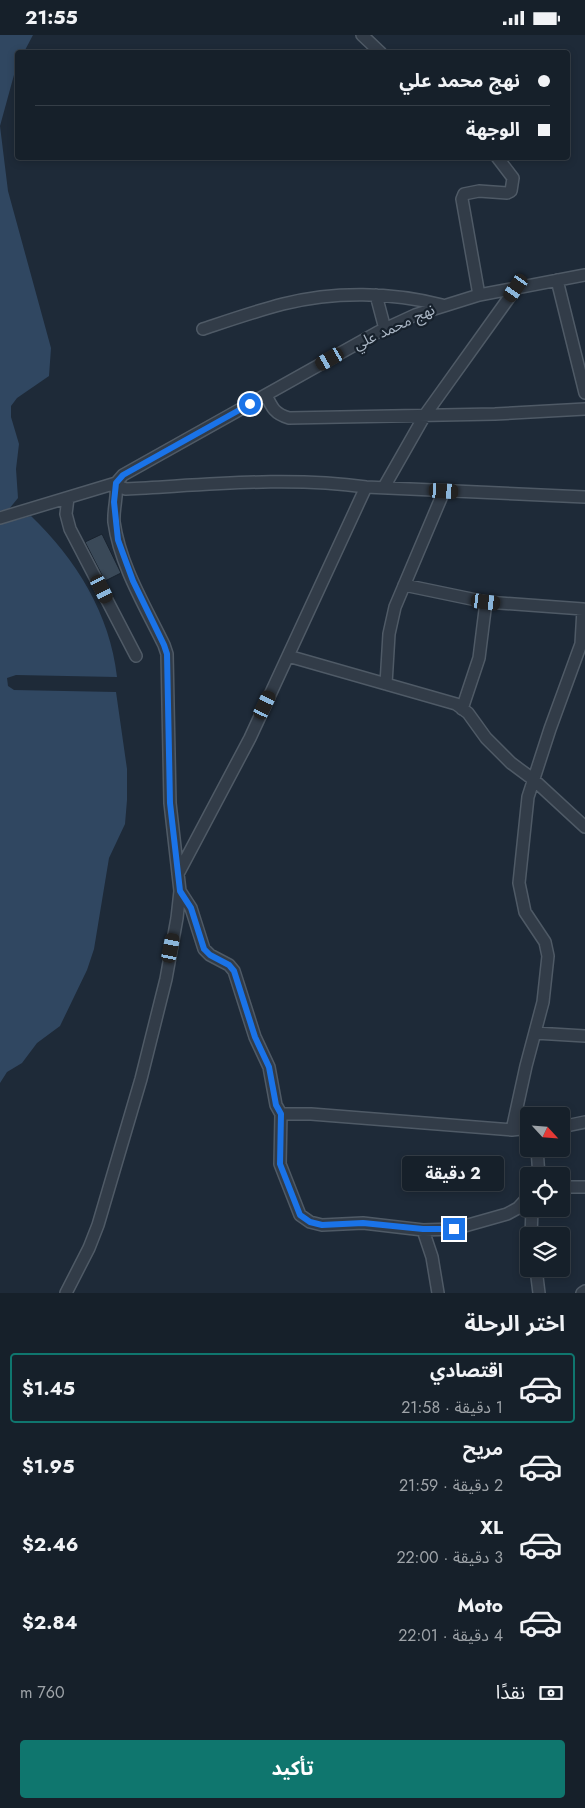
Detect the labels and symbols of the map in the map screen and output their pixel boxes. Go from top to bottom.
car [501,271,530,305]
street label: نهج محمد علي [350,299,439,356]
car [313,345,346,373]
route start [239,393,261,415]
car [428,483,459,499]
car [88,572,115,606]
car [470,593,501,611]
car [251,688,278,722]
car [160,932,181,964]
north arrow [520,1107,570,1157]
callout: 2 دقيقة [403,1157,505,1191]
route end [443,1218,465,1240]

